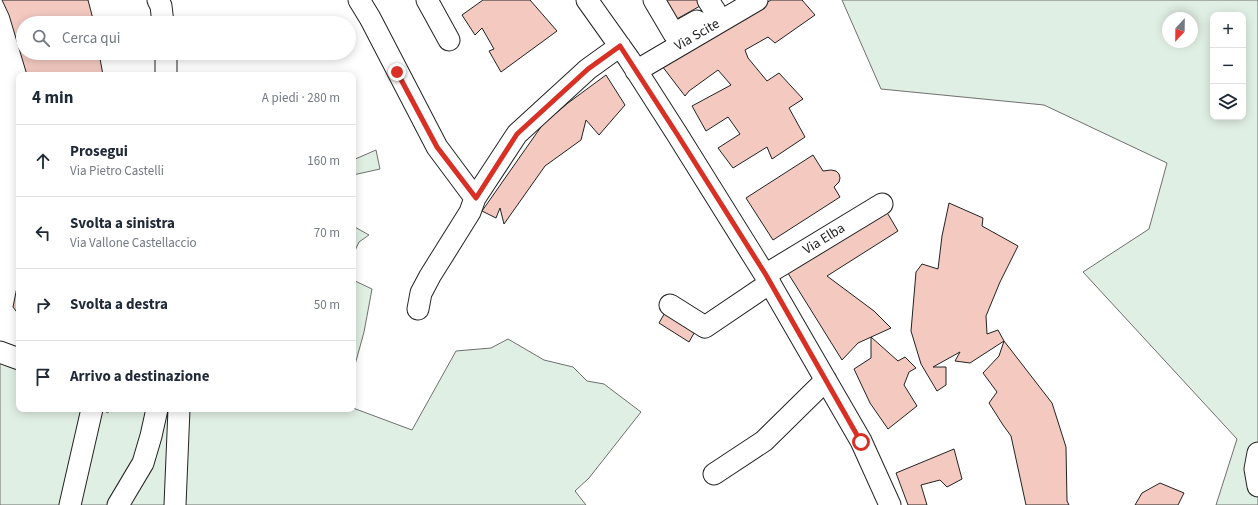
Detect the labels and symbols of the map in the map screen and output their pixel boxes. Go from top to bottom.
north arrow [1162,12,1198,48]
street label: Via Scite [671,14,723,56]
route end [388,63,406,81]
street label: Via Elba [799,218,849,260]
route start [852,433,870,451]

